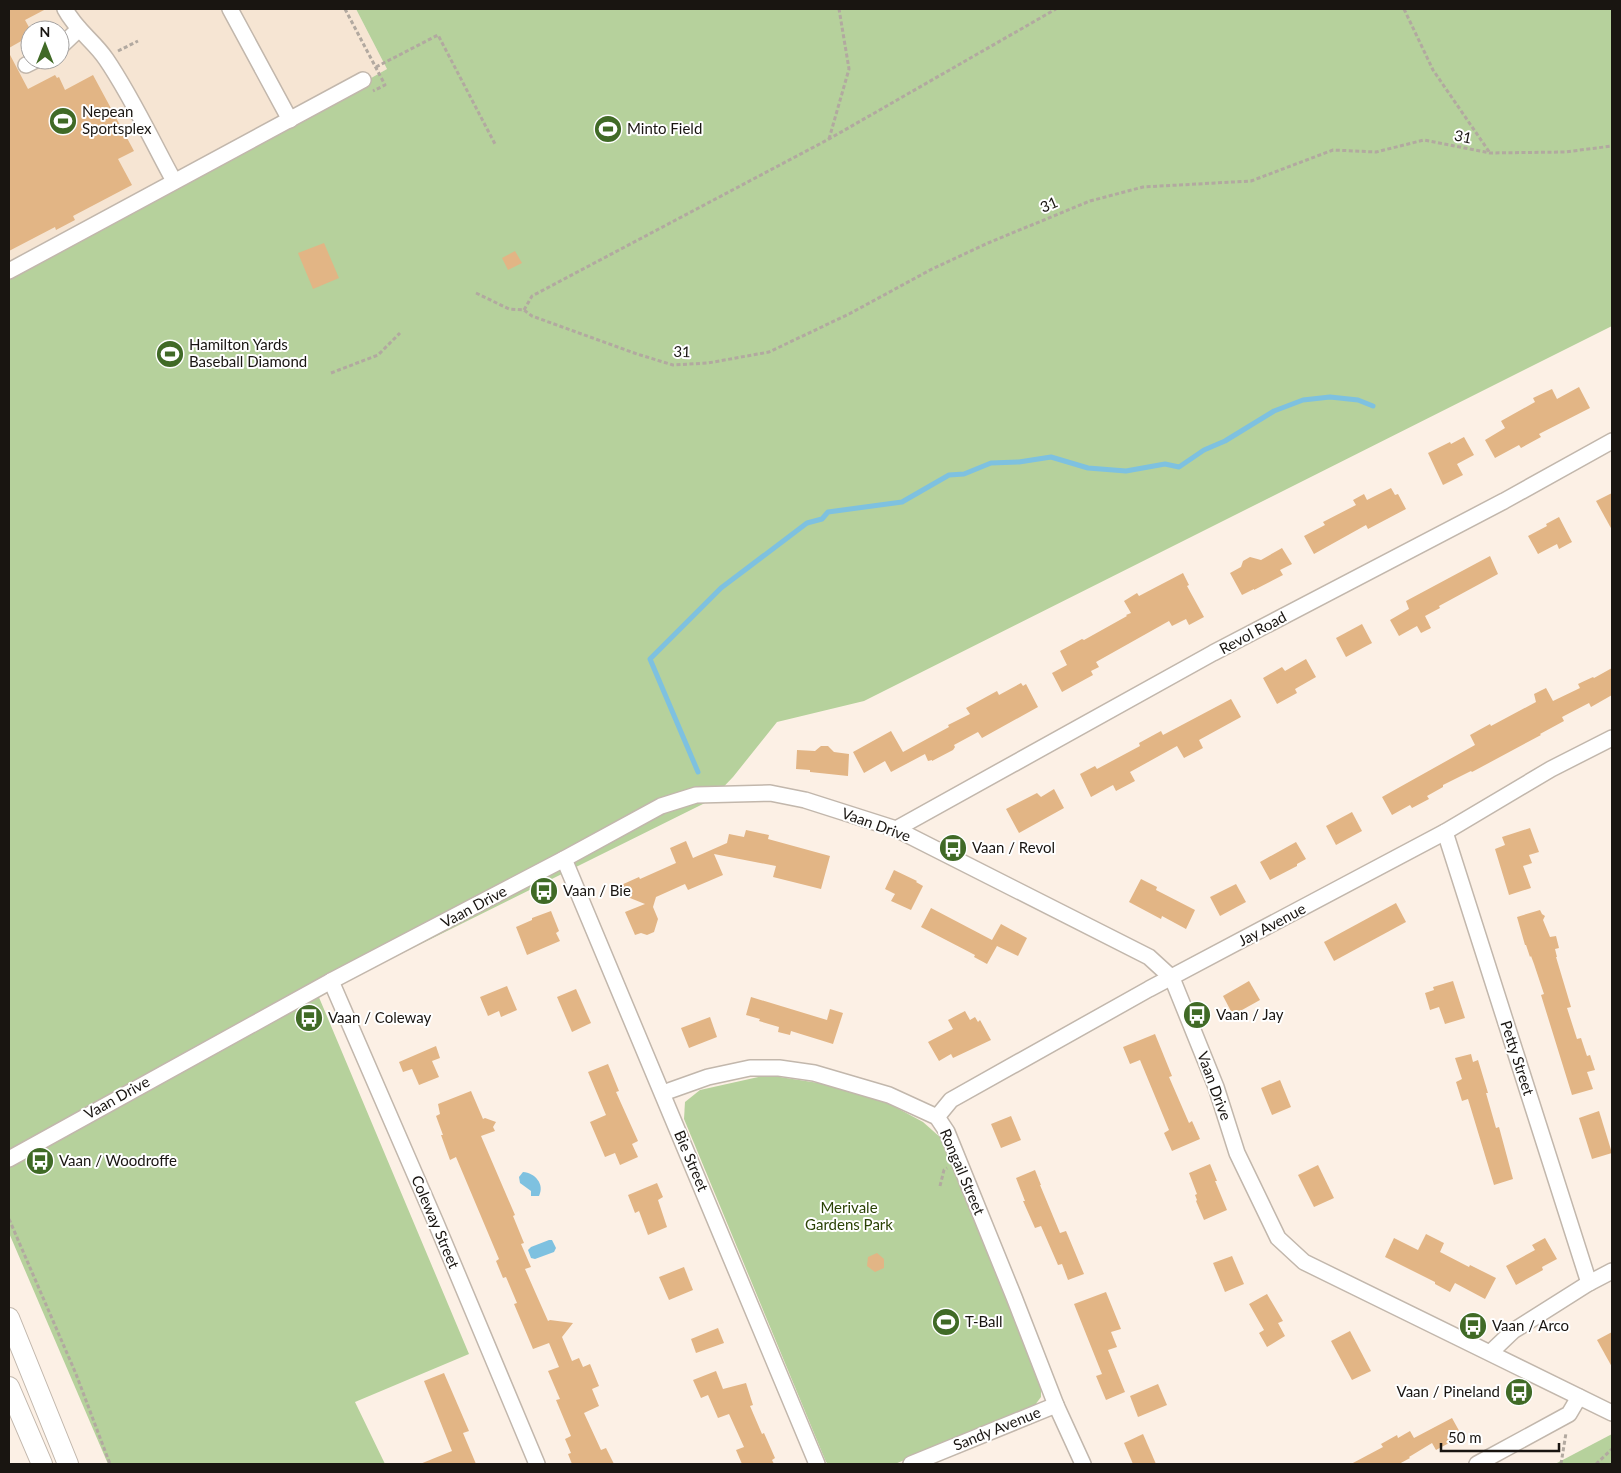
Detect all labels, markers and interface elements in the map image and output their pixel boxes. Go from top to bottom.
north arrow [20,20,70,70]
text: N [40,23,50,40]
place label: Nepean Sportsplex [82,102,152,137]
sports icon: Nepean Sportsplex [48,106,78,136]
sports icon: Minto Field [593,114,623,144]
place label: Minto Field [627,119,702,137]
street label: 31 [1453,126,1473,147]
street label: 31 [1037,192,1060,216]
place label: Hamilton Yards Baseball Diamond [189,335,307,370]
sports icon: Hamilton Yards Baseball Diamond [155,339,185,369]
street label: 31 [673,342,691,360]
street label: Revol Road [1216,607,1289,657]
street label: Vaan Drive [839,803,913,845]
bus stop icon: Vaan / Revol [938,833,968,863]
place label: Vaan / Revol [972,838,1055,856]
bus stop icon: Vaan / Bie [529,876,559,906]
street label: Vaan Drive [438,881,510,931]
place label: Vaan / Bie [563,881,631,899]
street label: Jay Avenue [1235,899,1308,949]
bus stop icon: Vaan / Jay [1182,1000,1212,1030]
bus stop icon: Vaan / Coleway [294,1003,324,1033]
place label: Vaan / Jay [1216,1005,1284,1023]
place label: Vaan / Coleway [328,1008,432,1026]
street label: Petty Street [1497,1018,1539,1098]
street label: Vaan Drive [1194,1049,1236,1123]
street label: Vaan Drive [81,1072,152,1122]
street label: Rongail Street [937,1126,989,1218]
street label: Bie Street [671,1127,713,1194]
bus stop icon: Vaan / Woodroffe [25,1146,55,1176]
place label: Vaan / Woodroffe [59,1151,177,1169]
street label: Coleway Street [408,1172,464,1271]
park label: Merivale Gardens Park [805,1198,893,1233]
sports icon: T-Ball [931,1307,961,1337]
bus stop icon: Vaan / Arco [1458,1311,1488,1341]
place label: T-Ball [965,1312,1003,1330]
place label: Vaan / Arco [1492,1316,1569,1334]
bus stop icon: Vaan / Pineland [1504,1377,1534,1407]
place label: Vaan / Pineland [1397,1382,1500,1400]
street label: Sandy Avenue [950,1402,1043,1454]
scale bar [1441,1420,1558,1452]
text: 50 m [1448,1428,1482,1446]

